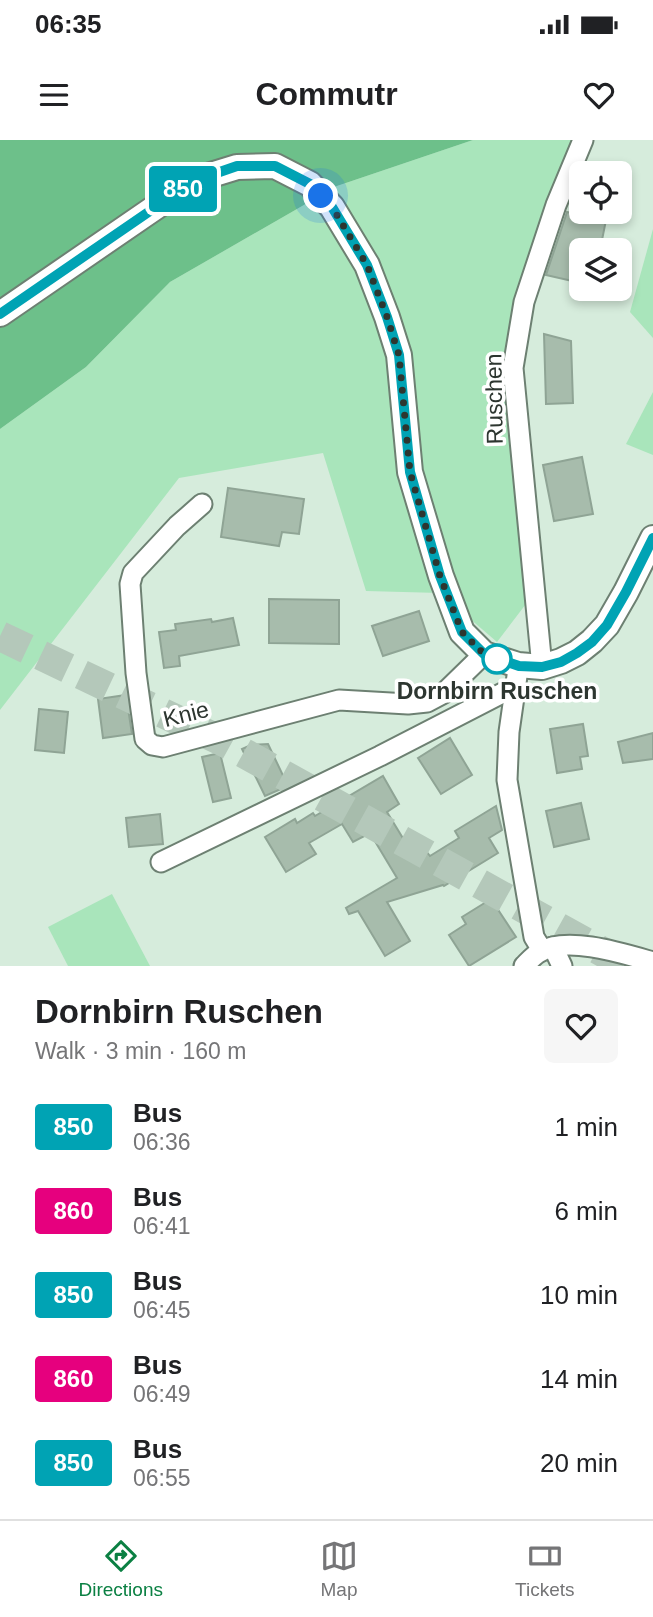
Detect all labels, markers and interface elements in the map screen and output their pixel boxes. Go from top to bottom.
text: 06:35 [35,9,102,39]
icon: menu [35,76,73,114]
text: Commutr [255,76,398,112]
icon: heart [580,76,618,114]
map controls [569,161,632,301]
button: locate [569,161,632,224]
line badge: 850 [143,166,223,212]
text: 850 [163,175,203,202]
your location [303,178,338,213]
button: layers [569,238,632,301]
street label: Ruschen [480,353,508,445]
marker: Dornbirn Ruschen [482,644,512,674]
place label: Dornbirn Ruschen [397,678,597,704]
street label: Knie [161,696,211,732]
button: heart [544,989,618,1063]
text: Dornbirn Ruschen [35,993,323,1030]
text: Walk · 3 min · 160 m [35,1038,246,1064]
text: Bus [133,1098,182,1128]
text: 1 min [554,1112,618,1142]
text: 850 [53,1113,94,1140]
text: 06:36 [133,1129,191,1155]
text: Bus [133,1182,182,1212]
text: 6 min [554,1196,618,1226]
text: 860 [53,1197,94,1224]
text: 06:41 [133,1213,191,1239]
text: Bus [133,1266,182,1296]
text: 10 min [540,1280,618,1310]
text: 850 [53,1281,94,1308]
text: 06:45 [133,1297,191,1323]
text: Bus [133,1350,182,1380]
text: 14 min [540,1364,618,1394]
text: 860 [53,1365,94,1392]
text: 06:49 [133,1381,191,1407]
text: Bus [133,1434,182,1464]
text: 20 min [540,1448,618,1478]
text: 850 [53,1449,94,1476]
text: 06:55 [133,1465,191,1491]
tab: Directions [79,1537,163,1601]
tab: Map [320,1537,358,1601]
tab: Tickets [515,1537,574,1601]

